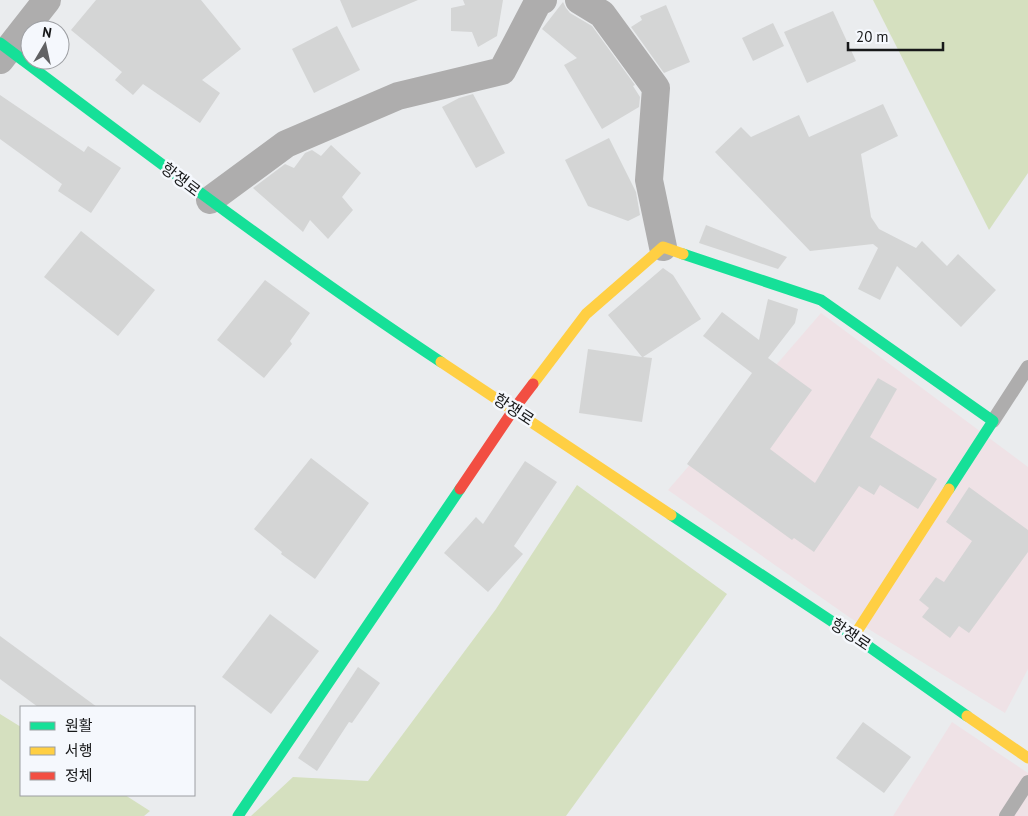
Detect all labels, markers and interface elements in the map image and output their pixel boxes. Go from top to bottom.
north arrow [20,20,70,70]
scale bar [848,20,943,52]
text: N [41,23,53,42]
text: 20 m [856,27,889,46]
street label: 항쟁로 [157,158,205,200]
street label: 항쟁로 [490,389,538,430]
street label: 항쟁로 [827,613,875,655]
legend [20,706,195,796]
text: 원활 [65,716,93,735]
text: 서행 [65,741,93,760]
text: 정체 [65,766,93,785]

